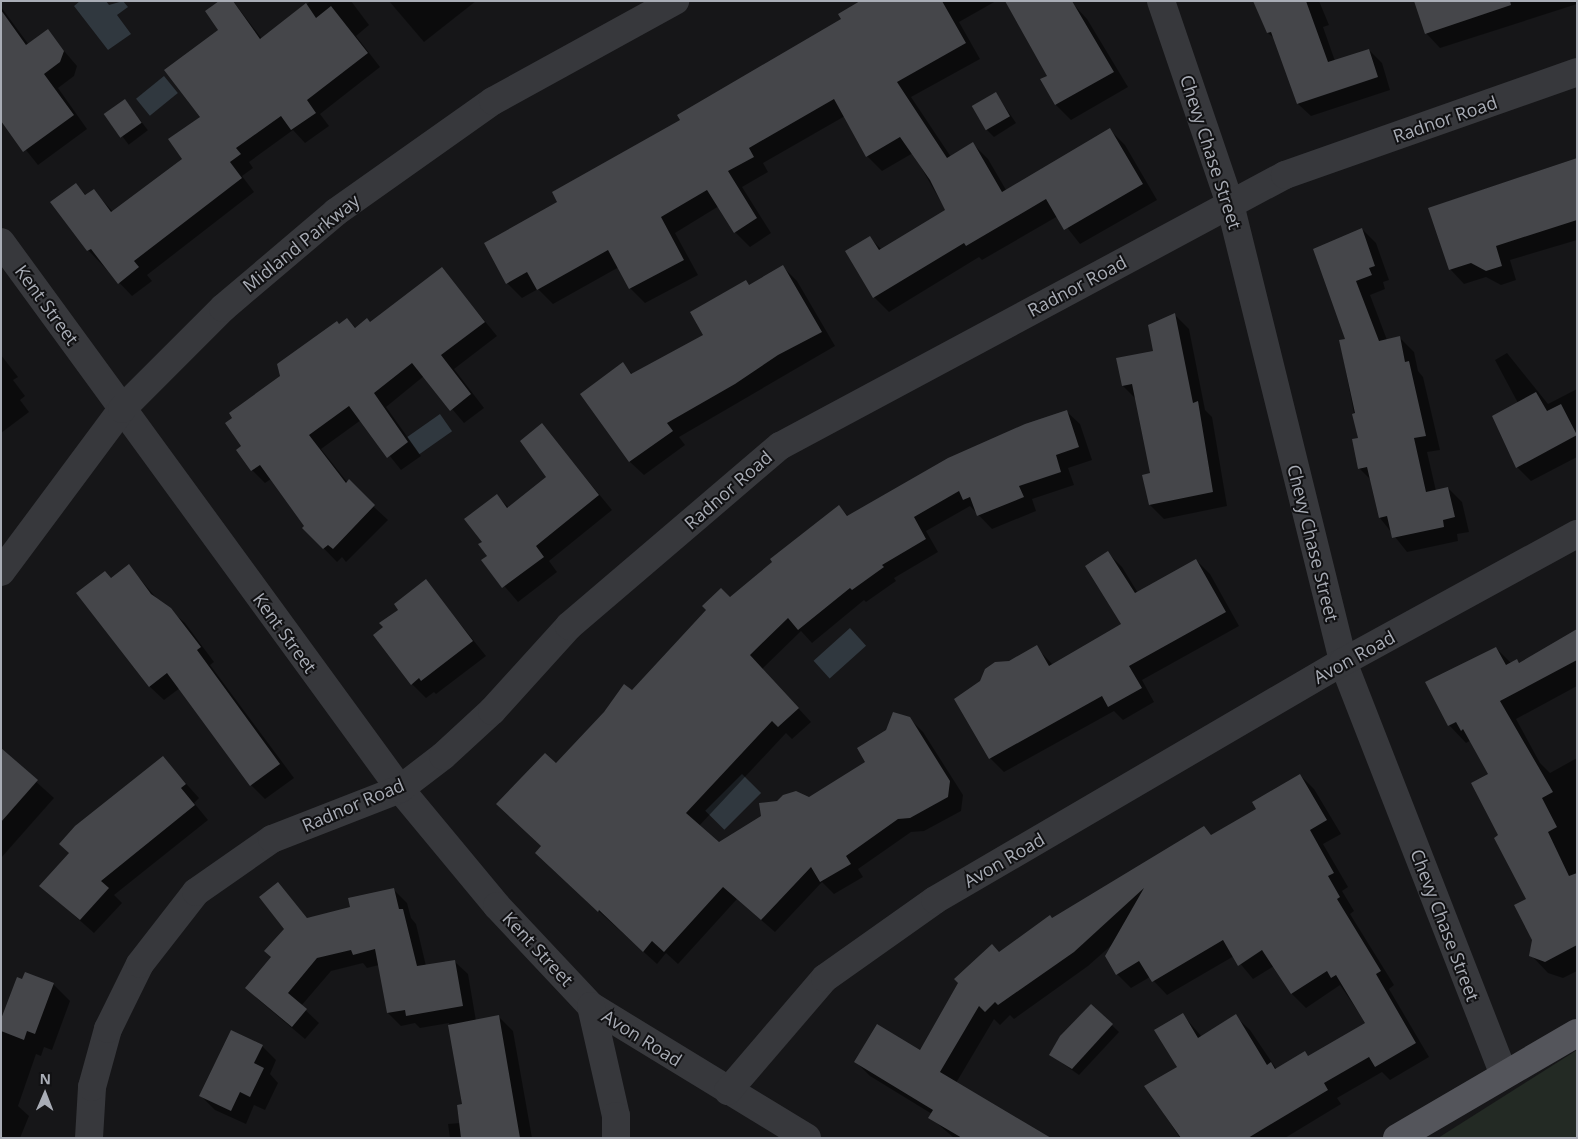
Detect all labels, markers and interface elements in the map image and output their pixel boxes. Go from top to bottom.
street label: Chevy Chase Street [1176,72,1246,232]
street label: Radnor Road [1390,91,1500,147]
street label: Midland Parkway [238,189,364,297]
street label: Radnor Road [1024,251,1130,321]
street label: Kent Street [11,261,83,349]
street label: Radnor Road [680,446,776,534]
street label: Chevy Chase Street [1283,462,1343,624]
street label: Kent Street [249,589,321,677]
street label: Avon Road [1309,626,1399,688]
street label: Radnor Road [299,774,407,836]
street label: Avon Road [960,828,1048,892]
street label: Chevy Chase Street [1406,846,1484,1004]
street label: Kent Street [498,907,578,991]
street label: Avon Road [598,1005,686,1071]
north arrow [20,1069,70,1119]
text: N [39,1069,51,1088]

